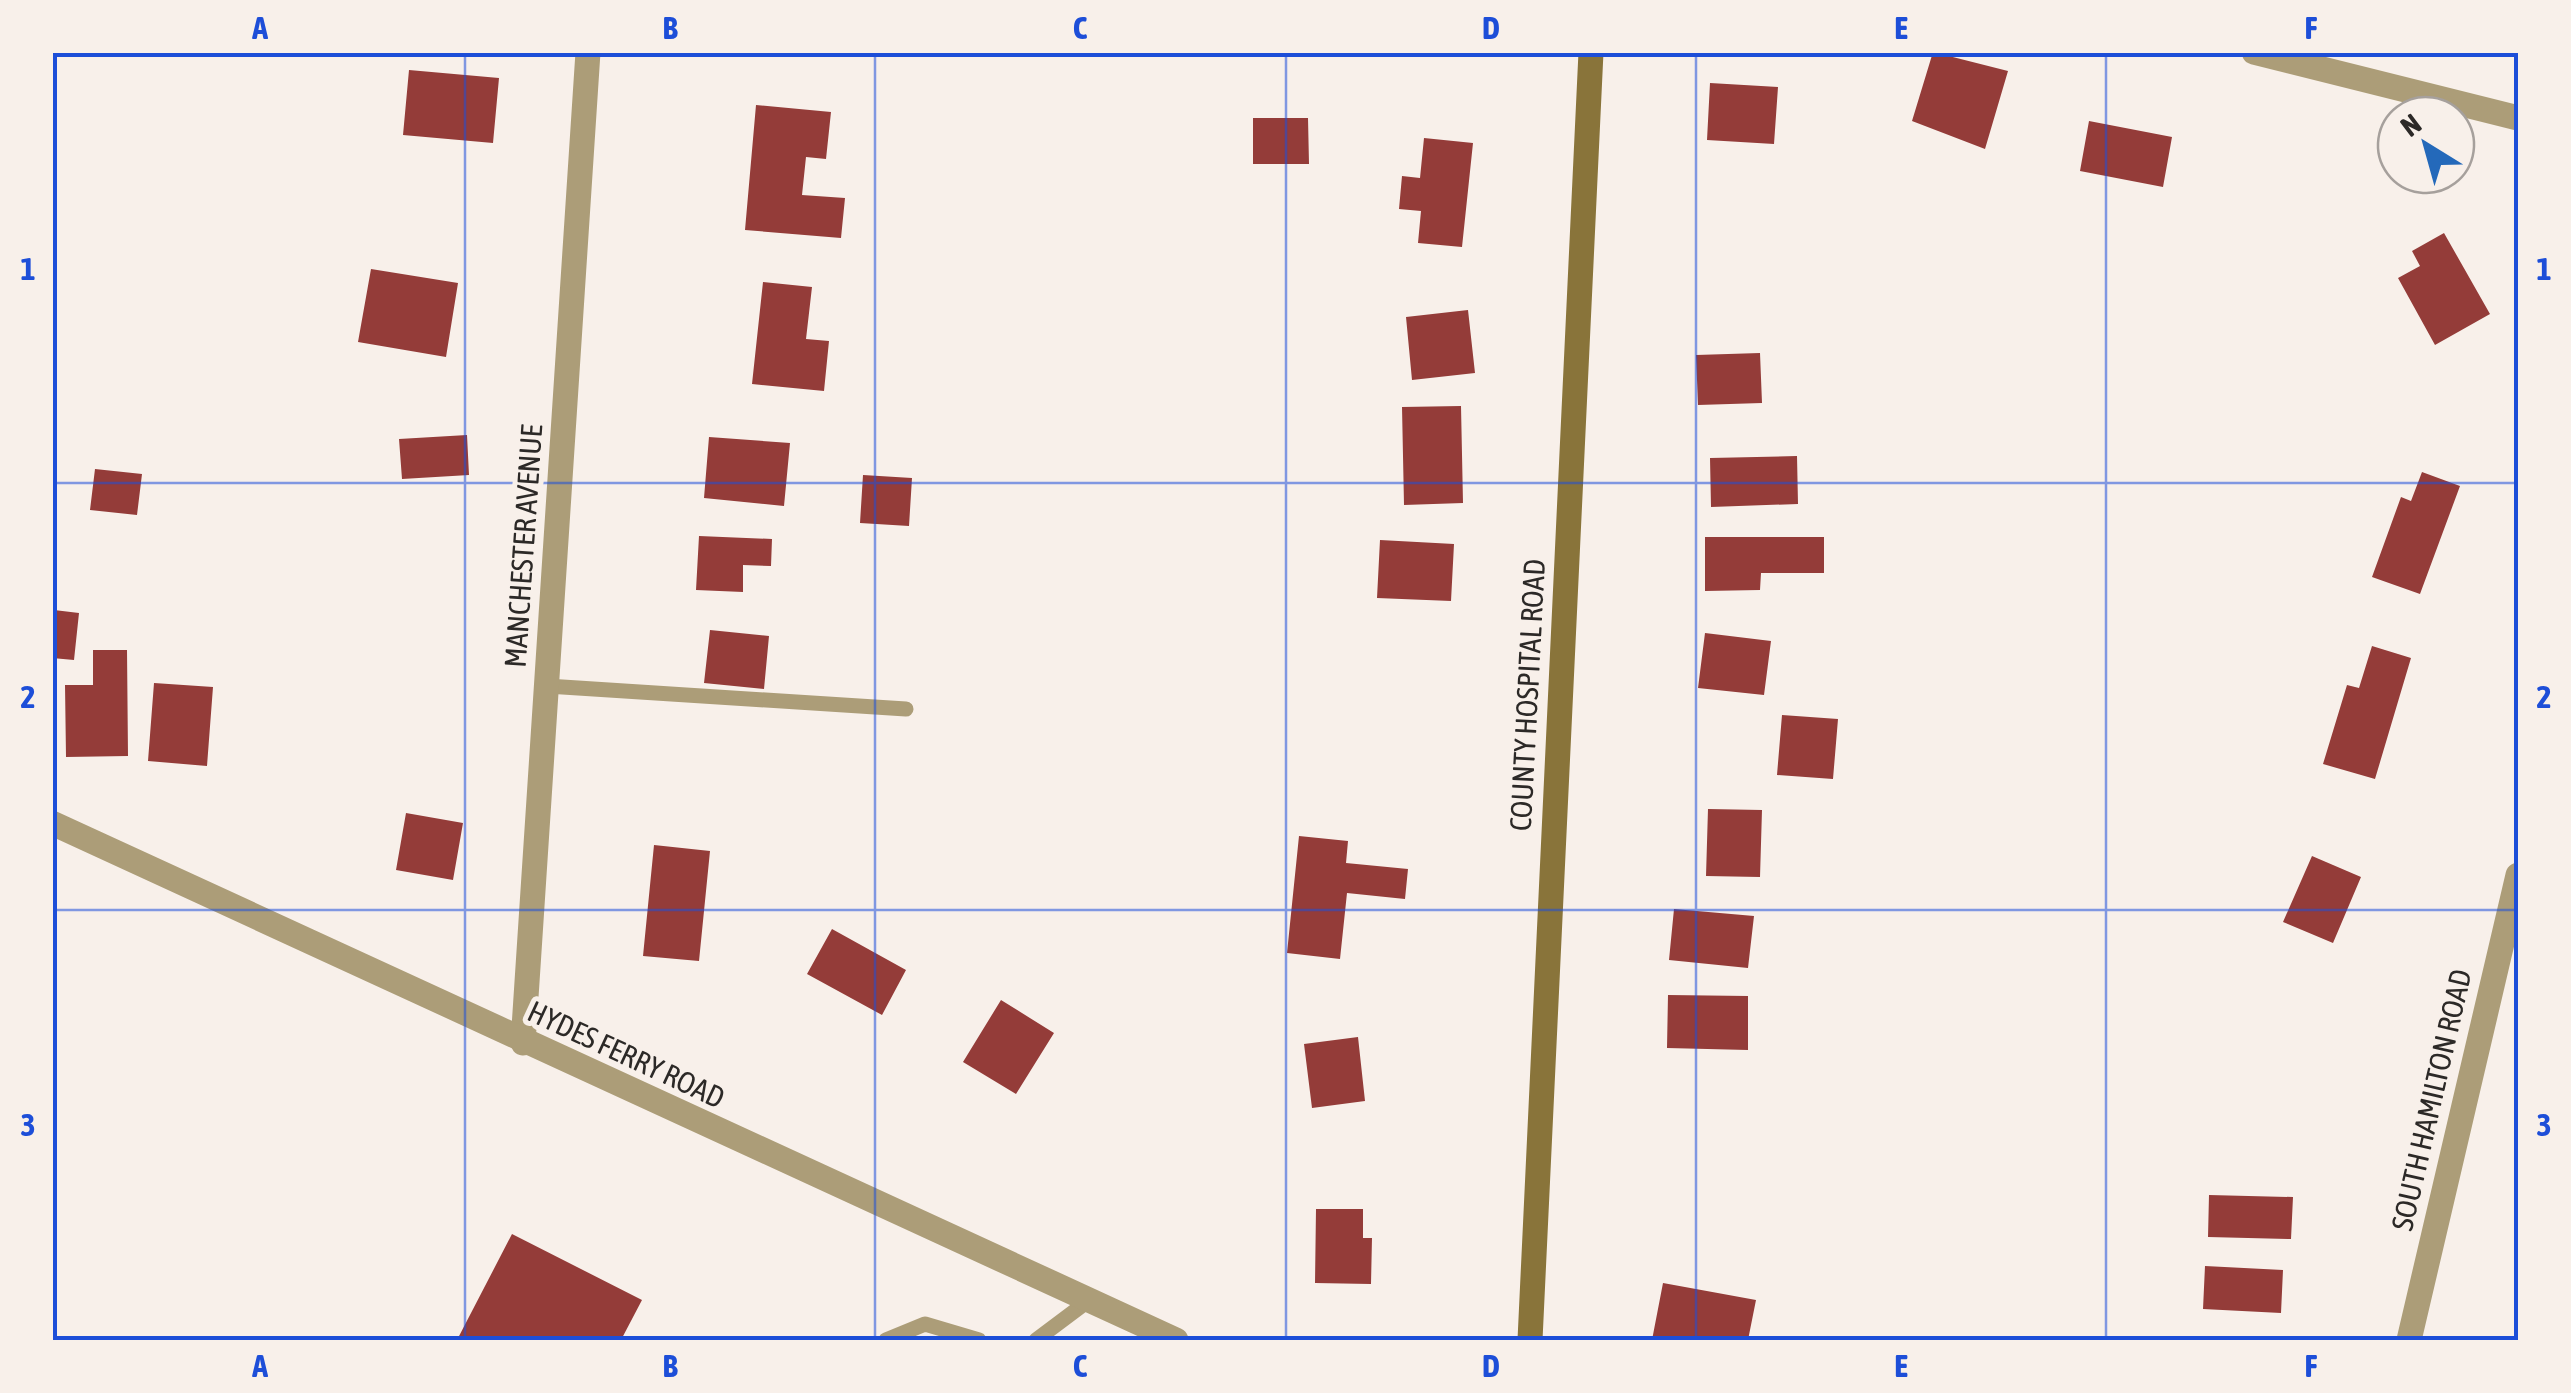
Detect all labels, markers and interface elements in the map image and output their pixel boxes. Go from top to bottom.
text: A [251,9,268,46]
text: B [662,9,678,46]
text: C [1073,9,1088,46]
text: D [1482,9,1500,46]
text: E [1894,9,1908,46]
text: F [2305,9,2318,46]
north arrow [2376,95,2476,195]
text: N [2395,107,2427,143]
text: 1 [20,250,36,287]
text: 1 [2536,250,2552,287]
street label: MANCHESTER AVENUE [498,423,548,669]
street label: COUNTY HOSPITAL ROAD [1503,558,1551,832]
text: 2 [20,678,36,715]
text: 2 [2536,678,2552,715]
street label: SOUTH HAMILTON ROAD [2384,966,2478,1234]
street label: HYDES FERRY ROAD [523,994,730,1114]
text: 3 [20,1106,36,1143]
text: 3 [2536,1106,2552,1143]
text: A [251,1347,268,1384]
text: B [662,1347,678,1384]
text: C [1073,1347,1088,1384]
text: D [1482,1347,1500,1384]
text: E [1894,1347,1908,1384]
text: F [2305,1347,2318,1384]

